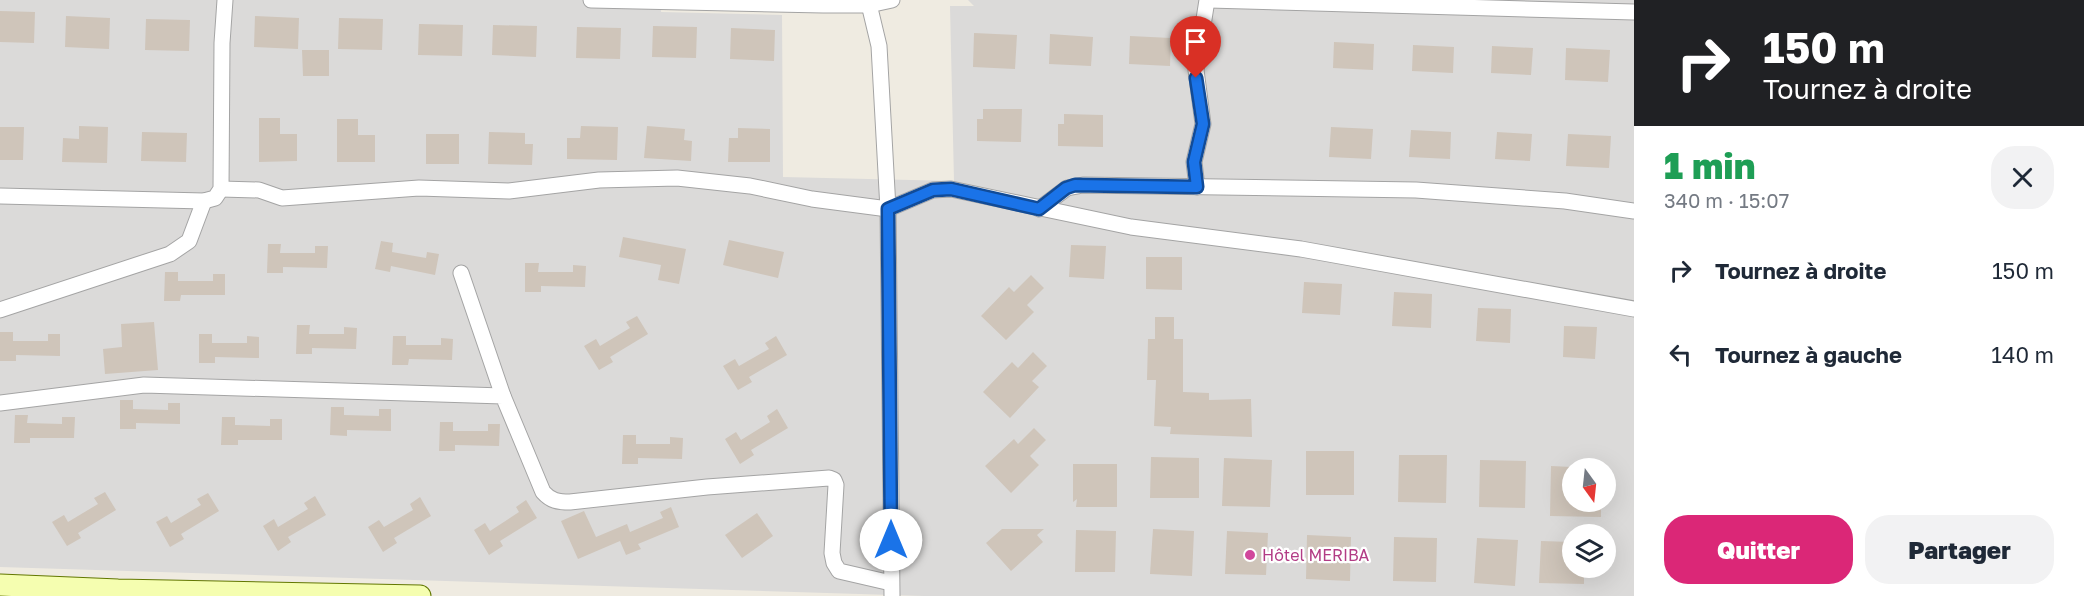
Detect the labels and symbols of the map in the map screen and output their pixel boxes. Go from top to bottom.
pin [1170,16,1221,78]
north arrow [1562,458,1616,512]
position arrow [859,508,923,572]
place label: Hôtel MERIBA [1262,545,1369,565]
marker: Hôtel MERIBA [1243,548,1257,562]

